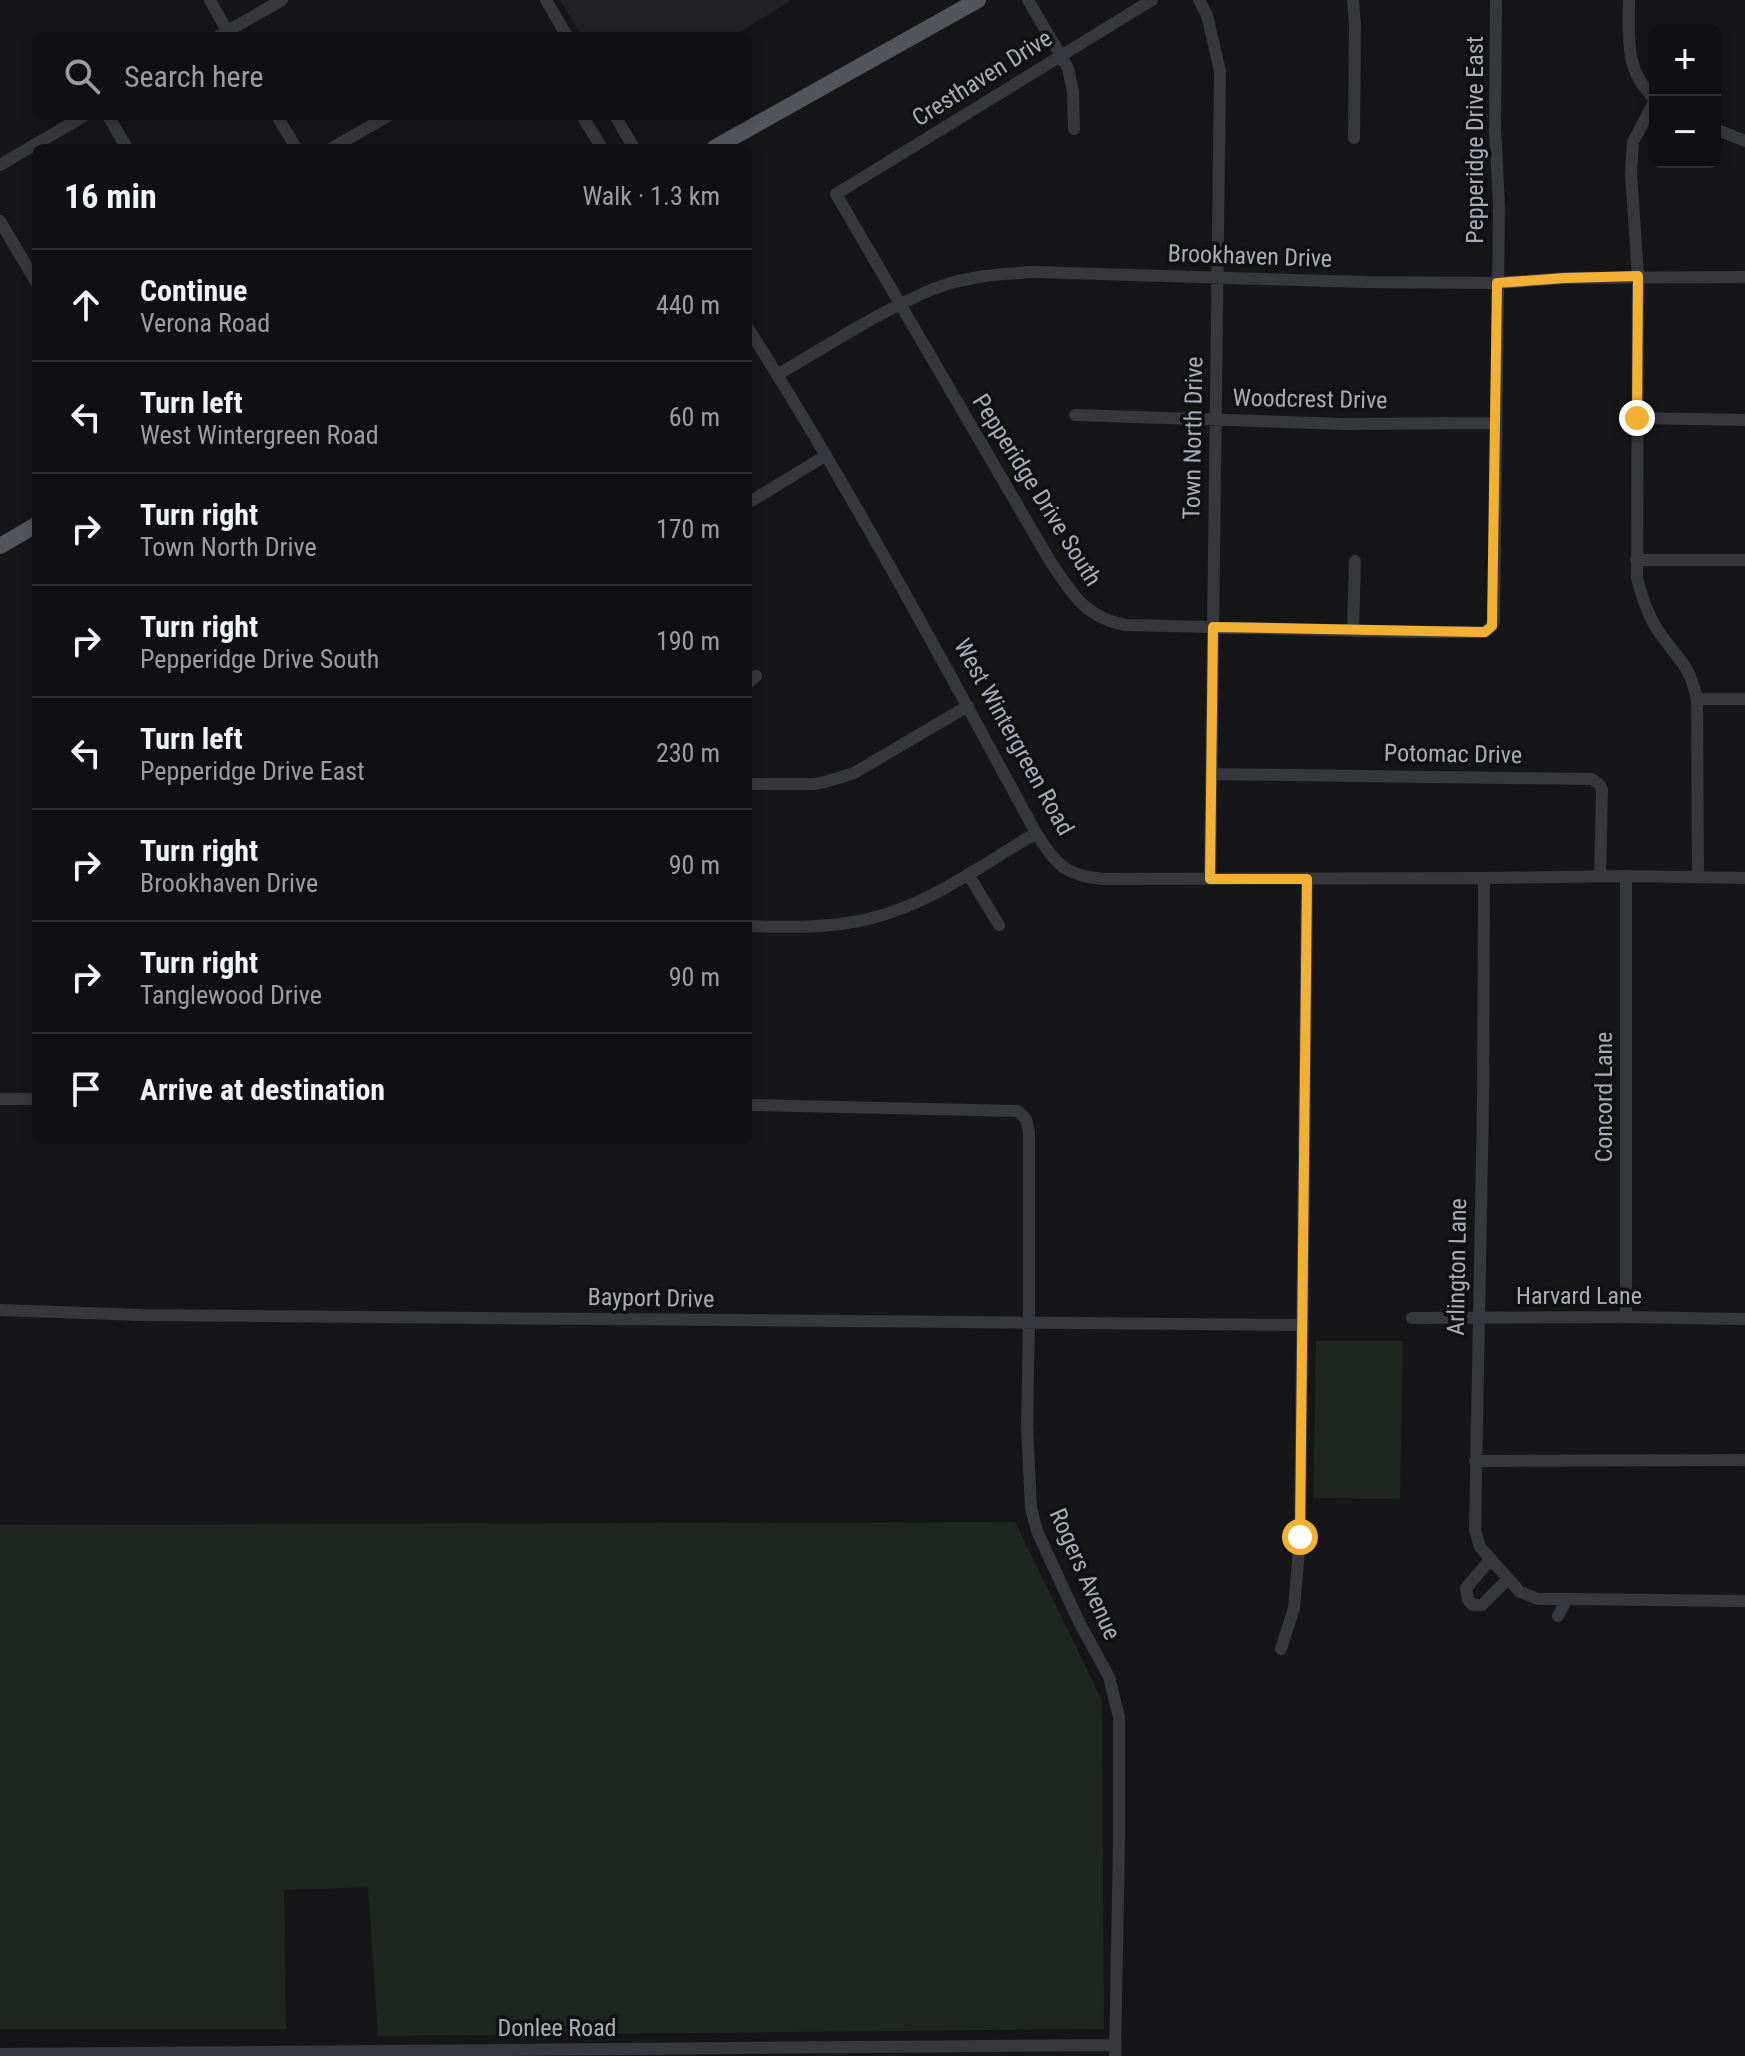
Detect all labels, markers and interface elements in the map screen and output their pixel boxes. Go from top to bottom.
street label: Cresthaven Drive [907,24,1057,132]
map controls [1649,24,1721,168]
button: + [1649,24,1721,96]
search box [32,32,752,120]
street label: Pepperidge Drive East [1461,36,1489,244]
icon: search [60,54,104,98]
text: Search here [124,59,264,94]
button: − [1649,96,1721,168]
text: 16 min [64,176,157,216]
text: Walk · 1.3 km [582,181,720,211]
street label: Brookhaven Drive [1167,239,1333,273]
text: Continue [140,273,247,308]
icon: ahead [64,283,108,327]
text: 440 m [656,290,720,320]
text: Verona Road [140,308,270,338]
street label: Town North Drive [1178,356,1208,520]
street label: Woodcrest Drive [1232,384,1388,414]
text: Turn left [140,385,243,420]
street label: Pepperidge Drive South [967,389,1107,591]
icon: left [64,395,108,439]
route end [1619,400,1655,436]
text: 60 m [669,402,720,432]
text: West Wintergreen Road [140,420,379,450]
text: Turn right [140,497,258,532]
icon: right [64,507,108,551]
text: 170 m [656,514,720,544]
text: Town North Drive [140,532,317,562]
text: Turn right [140,609,258,644]
icon: right [64,619,108,663]
text: 190 m [656,626,720,656]
street label: West Wintergreen Road [948,634,1080,840]
text: Pepperidge Drive South [140,644,379,674]
text: Turn left [140,721,243,756]
icon: left [64,731,108,775]
text: 230 m [656,738,720,768]
street label: Potomac Drive [1384,739,1522,769]
text: Pepperidge Drive East [140,756,365,786]
text: Turn right [140,833,258,868]
icon: right [64,843,108,887]
text: 90 m [669,850,720,880]
text: Brookhaven Drive [140,868,318,898]
text: Turn right [140,945,258,980]
icon: right [64,955,108,999]
text: 90 m [669,962,720,992]
text: Tanglewood Drive [140,980,322,1010]
street label: Concord Lane [1590,1032,1618,1162]
icon: arrive [64,1067,108,1111]
text: Arrive at destination [140,1072,385,1107]
street label: Arlington Lane [1442,1198,1472,1336]
street label: Harvard Lane [1516,1282,1642,1310]
street label: Bayport Drive [587,1283,715,1313]
street label: Rogers Avenue [1044,1504,1126,1644]
route start [1282,1519,1318,1555]
street label: Donlee Road [497,2014,617,2042]

